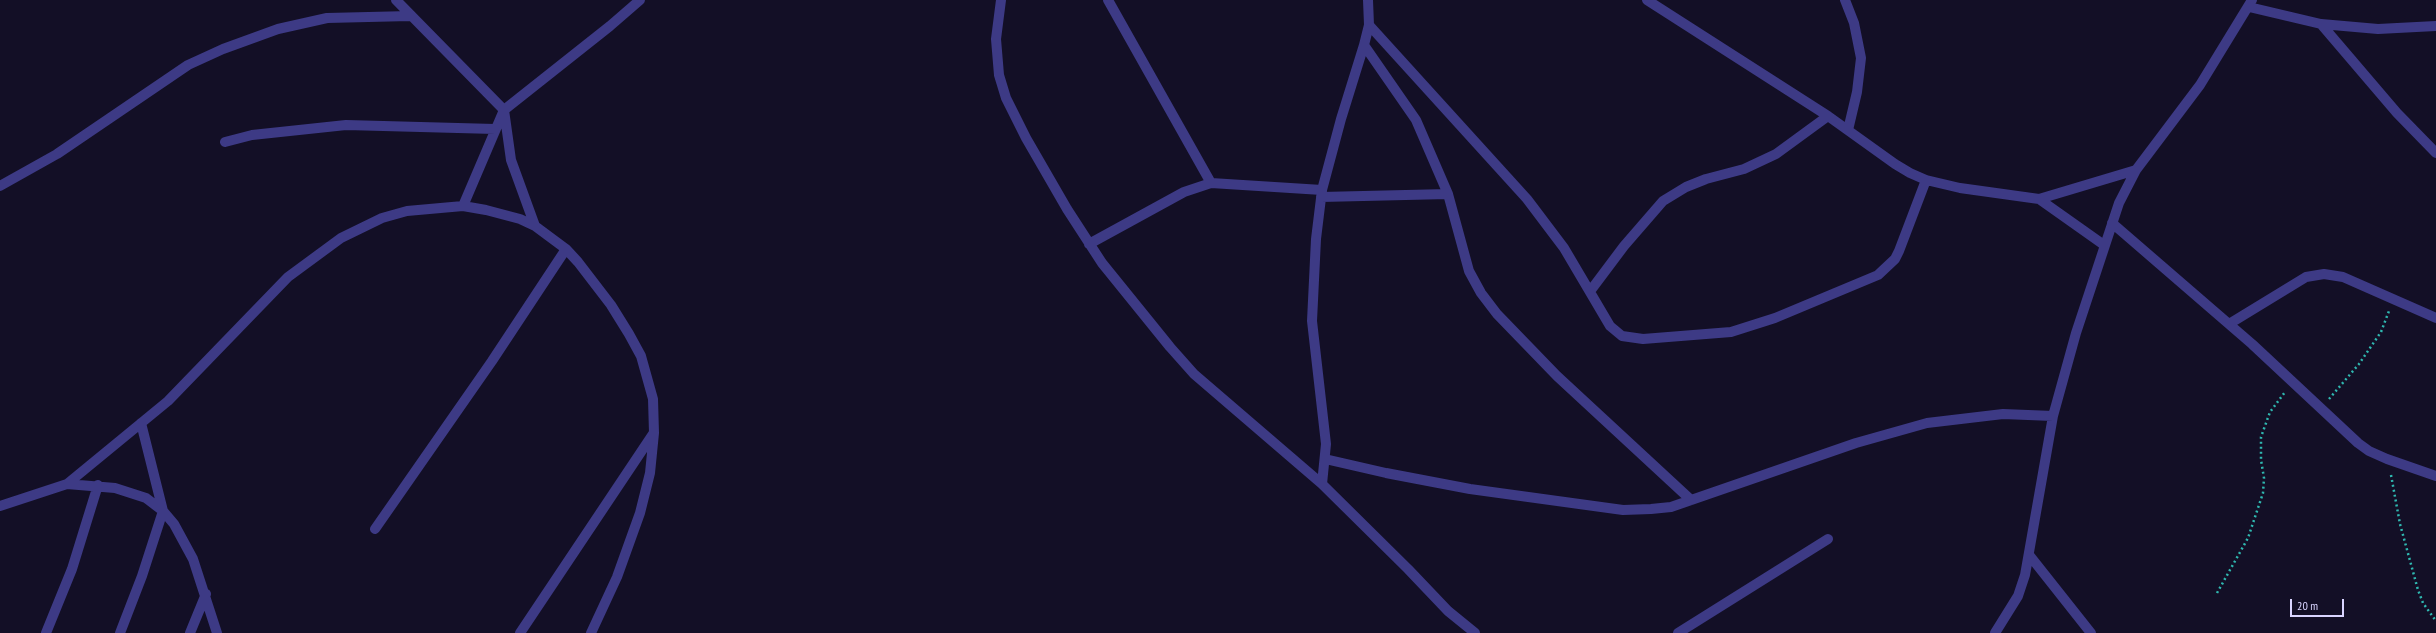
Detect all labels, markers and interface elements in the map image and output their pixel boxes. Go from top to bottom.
scale bar [2292,591,2346,617]
text: 20 m [2297,598,2318,613]

